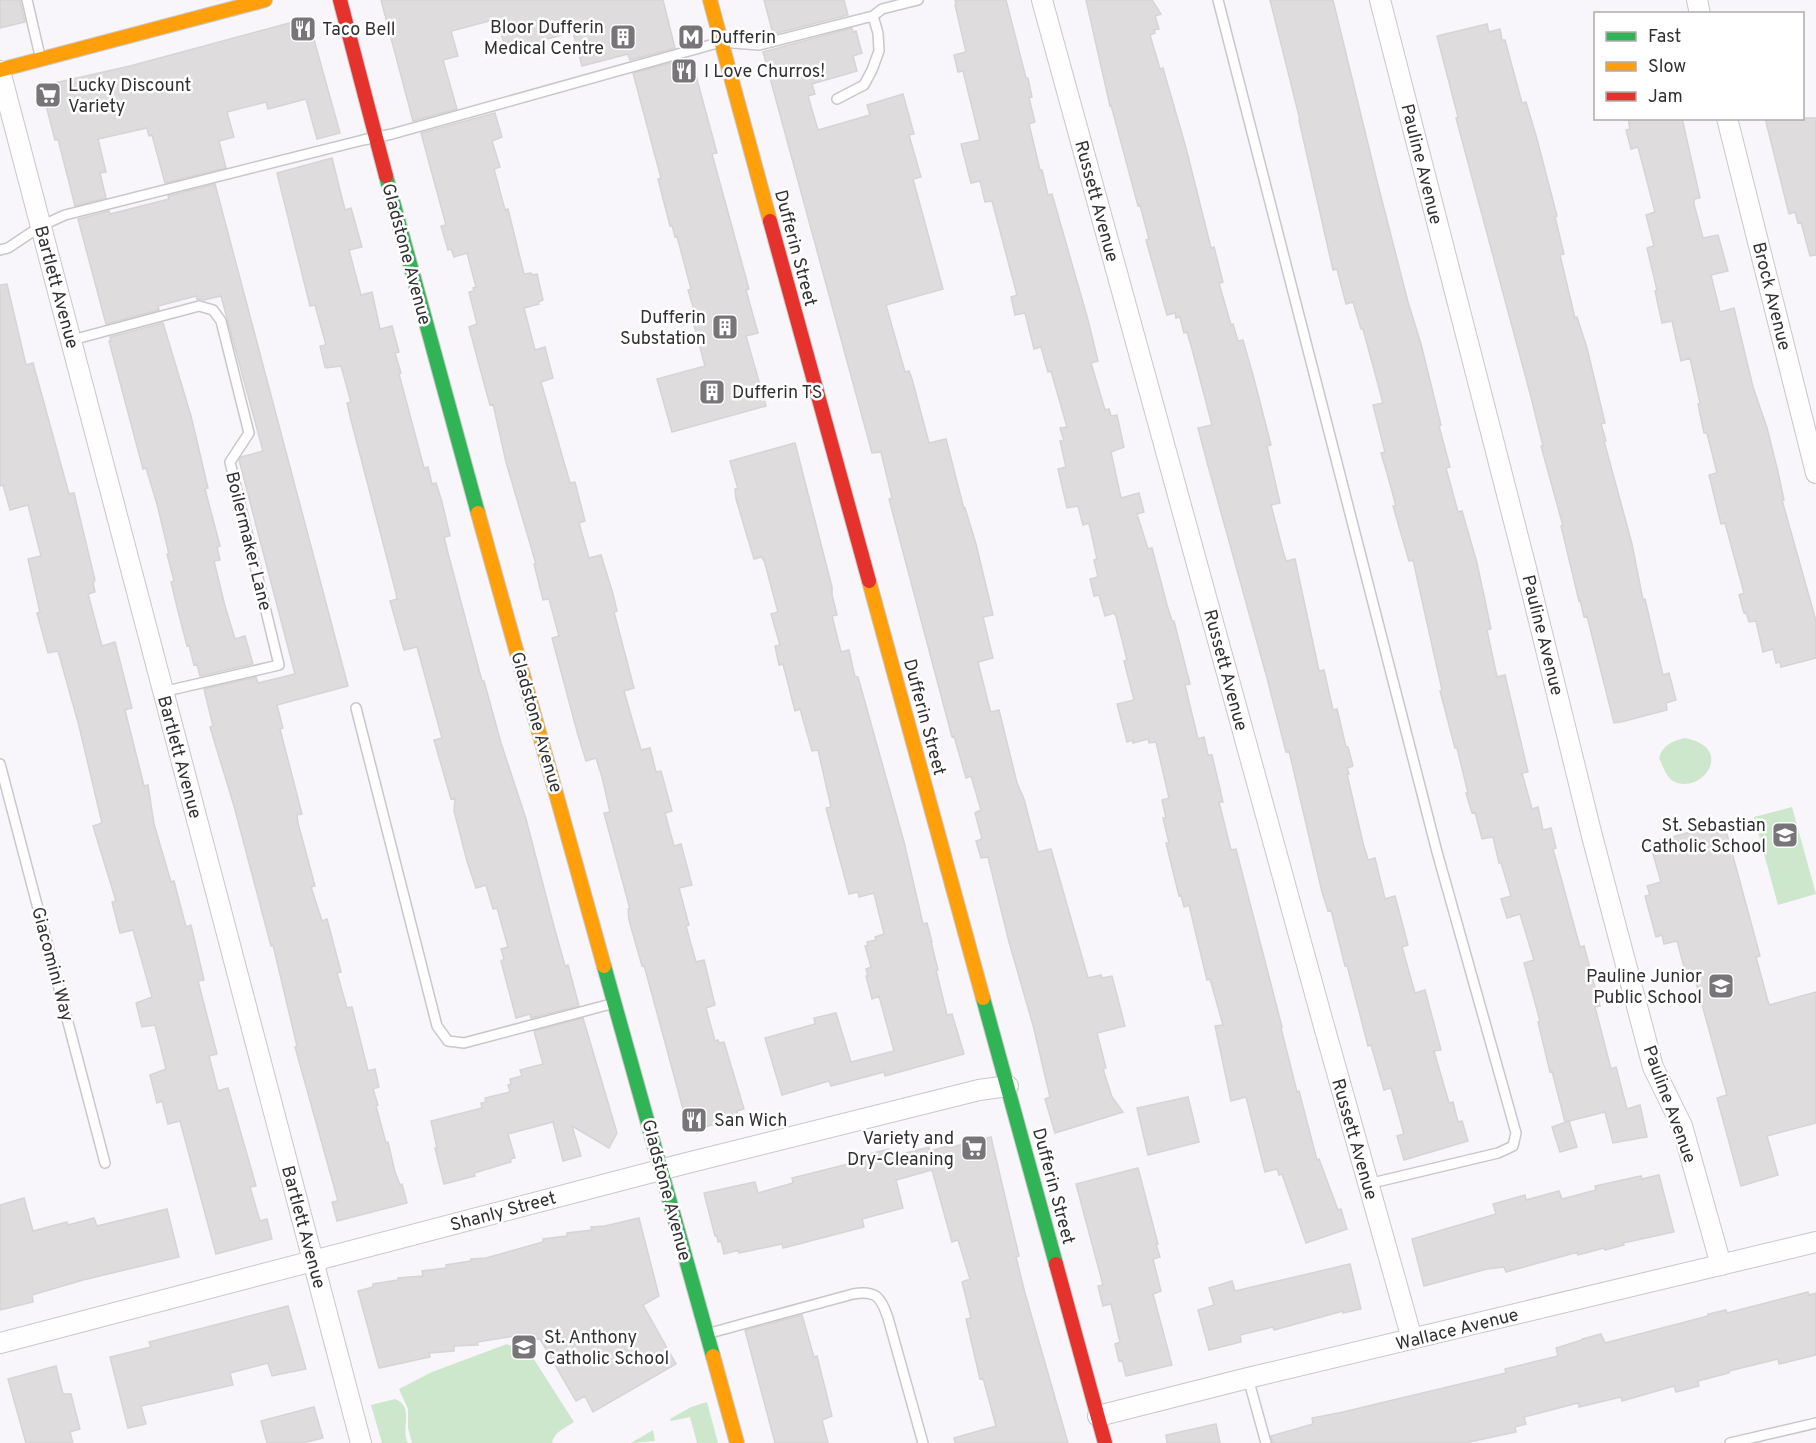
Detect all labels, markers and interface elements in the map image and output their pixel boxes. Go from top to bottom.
legend [1594,12,1804,120]
restaurant icon: Taco Bell [288,14,318,44]
place label: Bloor Dufferin Medical Centre [484,17,604,61]
place label: Taco Bell [322,19,396,42]
building icon: Bloor Dufferin Medical Centre [608,22,638,52]
metro station icon: Dufferin [676,22,706,52]
text: Fast [1648,26,1681,49]
place label: Dufferin [710,27,776,50]
restaurant icon: I Love Churros! [669,56,699,86]
text: Slow [1648,56,1686,79]
place label: I Love Churros! [704,61,825,84]
place label: Lucky Discount Variety [68,75,191,119]
supermarket icon: Lucky Discount Variety [33,80,63,110]
text: Jam [1648,86,1683,109]
street label: Pauline Avenue [1394,102,1447,227]
street label: Russett Avenue [1068,138,1123,265]
street label: Gladstone Avenue [376,181,435,328]
street label: Dufferin Street [768,188,821,309]
street label: Bartlett Avenue [28,223,83,352]
street label: Brock Avenue [1746,240,1795,353]
place label: Dufferin Substation [620,307,706,351]
building icon: Dufferin Substation [710,312,740,342]
building icon: Dufferin TS [697,377,727,407]
place label: Dufferin TS [732,382,823,405]
street label: Boilermaker Lane [219,469,276,613]
street label: Pauline Avenue [1515,573,1568,698]
street label: Russett Avenue [1197,607,1252,734]
street label: Gladstone Avenue [504,649,567,796]
street label: Dufferin Street [897,657,950,778]
street label: Bartlett Avenue [151,693,206,822]
place label: St. Sebastian Catholic School [1641,815,1766,859]
school or university icon: St. Sebastian Catholic School [1770,820,1800,850]
street label: Giacomini Way [25,905,78,1024]
place label: Pauline Junior Public School [1586,966,1702,1010]
school or university icon: Pauline Junior Public School [1706,971,1736,1001]
street label: Pauline Avenue [1637,1042,1701,1167]
street label: Russett Avenue [1325,1076,1382,1203]
restaurant icon: San Wich [679,1105,709,1135]
place label: San Wich [714,1110,787,1133]
street label: Gladstone Avenue [636,1117,695,1264]
street label: Dufferin Street [1026,1126,1079,1247]
place label: Variety and Dry-Cleaning [847,1128,954,1172]
supermarket icon: Variety and Dry-Cleaning [959,1133,989,1163]
street label: Bartlett Avenue [275,1163,330,1292]
street label: Shanly Street [448,1187,559,1238]
street label: Wallace Avenue [1394,1304,1521,1357]
place label: St. Anthony Catholic School [544,1327,669,1371]
school or university icon: St. Anthony Catholic School [509,1332,539,1362]

